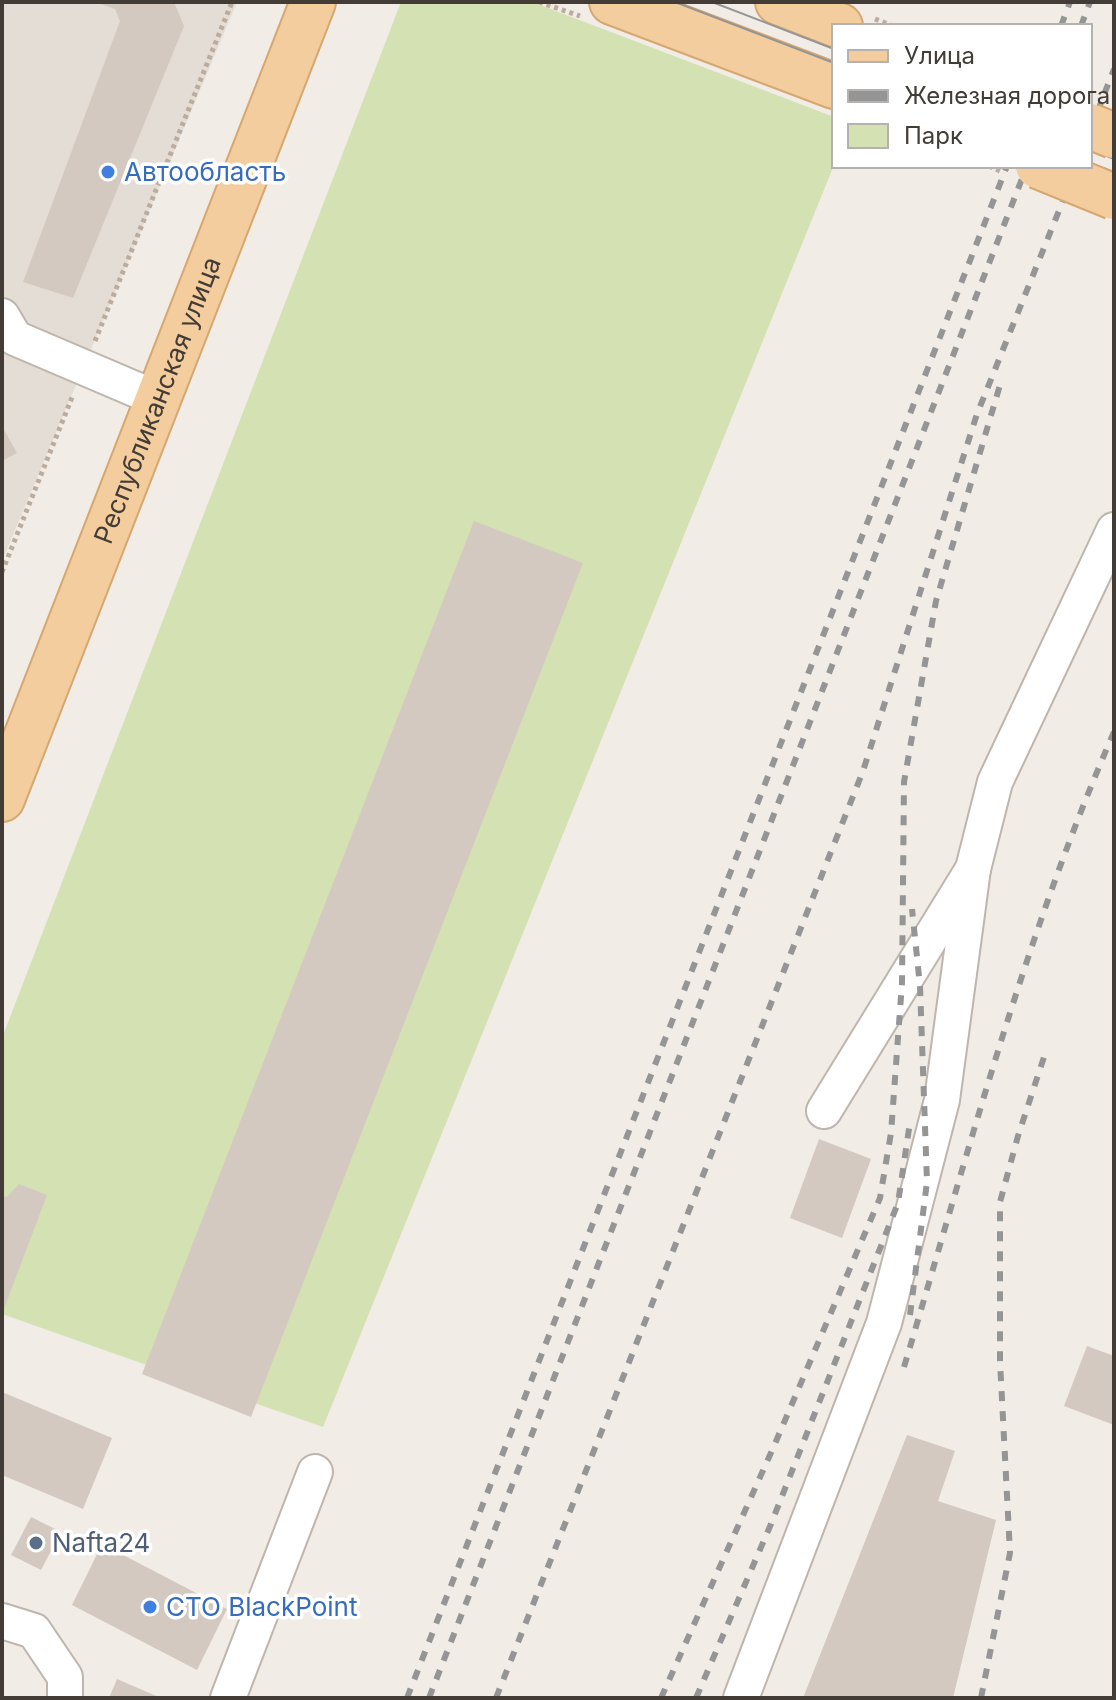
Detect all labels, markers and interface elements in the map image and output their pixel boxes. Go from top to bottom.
legend [832,24,1092,168]
text: Улица [904,41,975,70]
text: Железная дорога [904,81,1110,110]
text: Парк [904,121,963,150]
place label: Автообласть [124,156,286,187]
marker: Автообласть [99,163,117,181]
street label: Республиканская улица [87,252,227,548]
place label: Nafta24 [52,1527,150,1558]
marker: Nafta24 [27,1534,45,1552]
place label: СТО BlackPoint [166,1591,357,1622]
marker: СТО BlackPoint [141,1598,159,1616]

